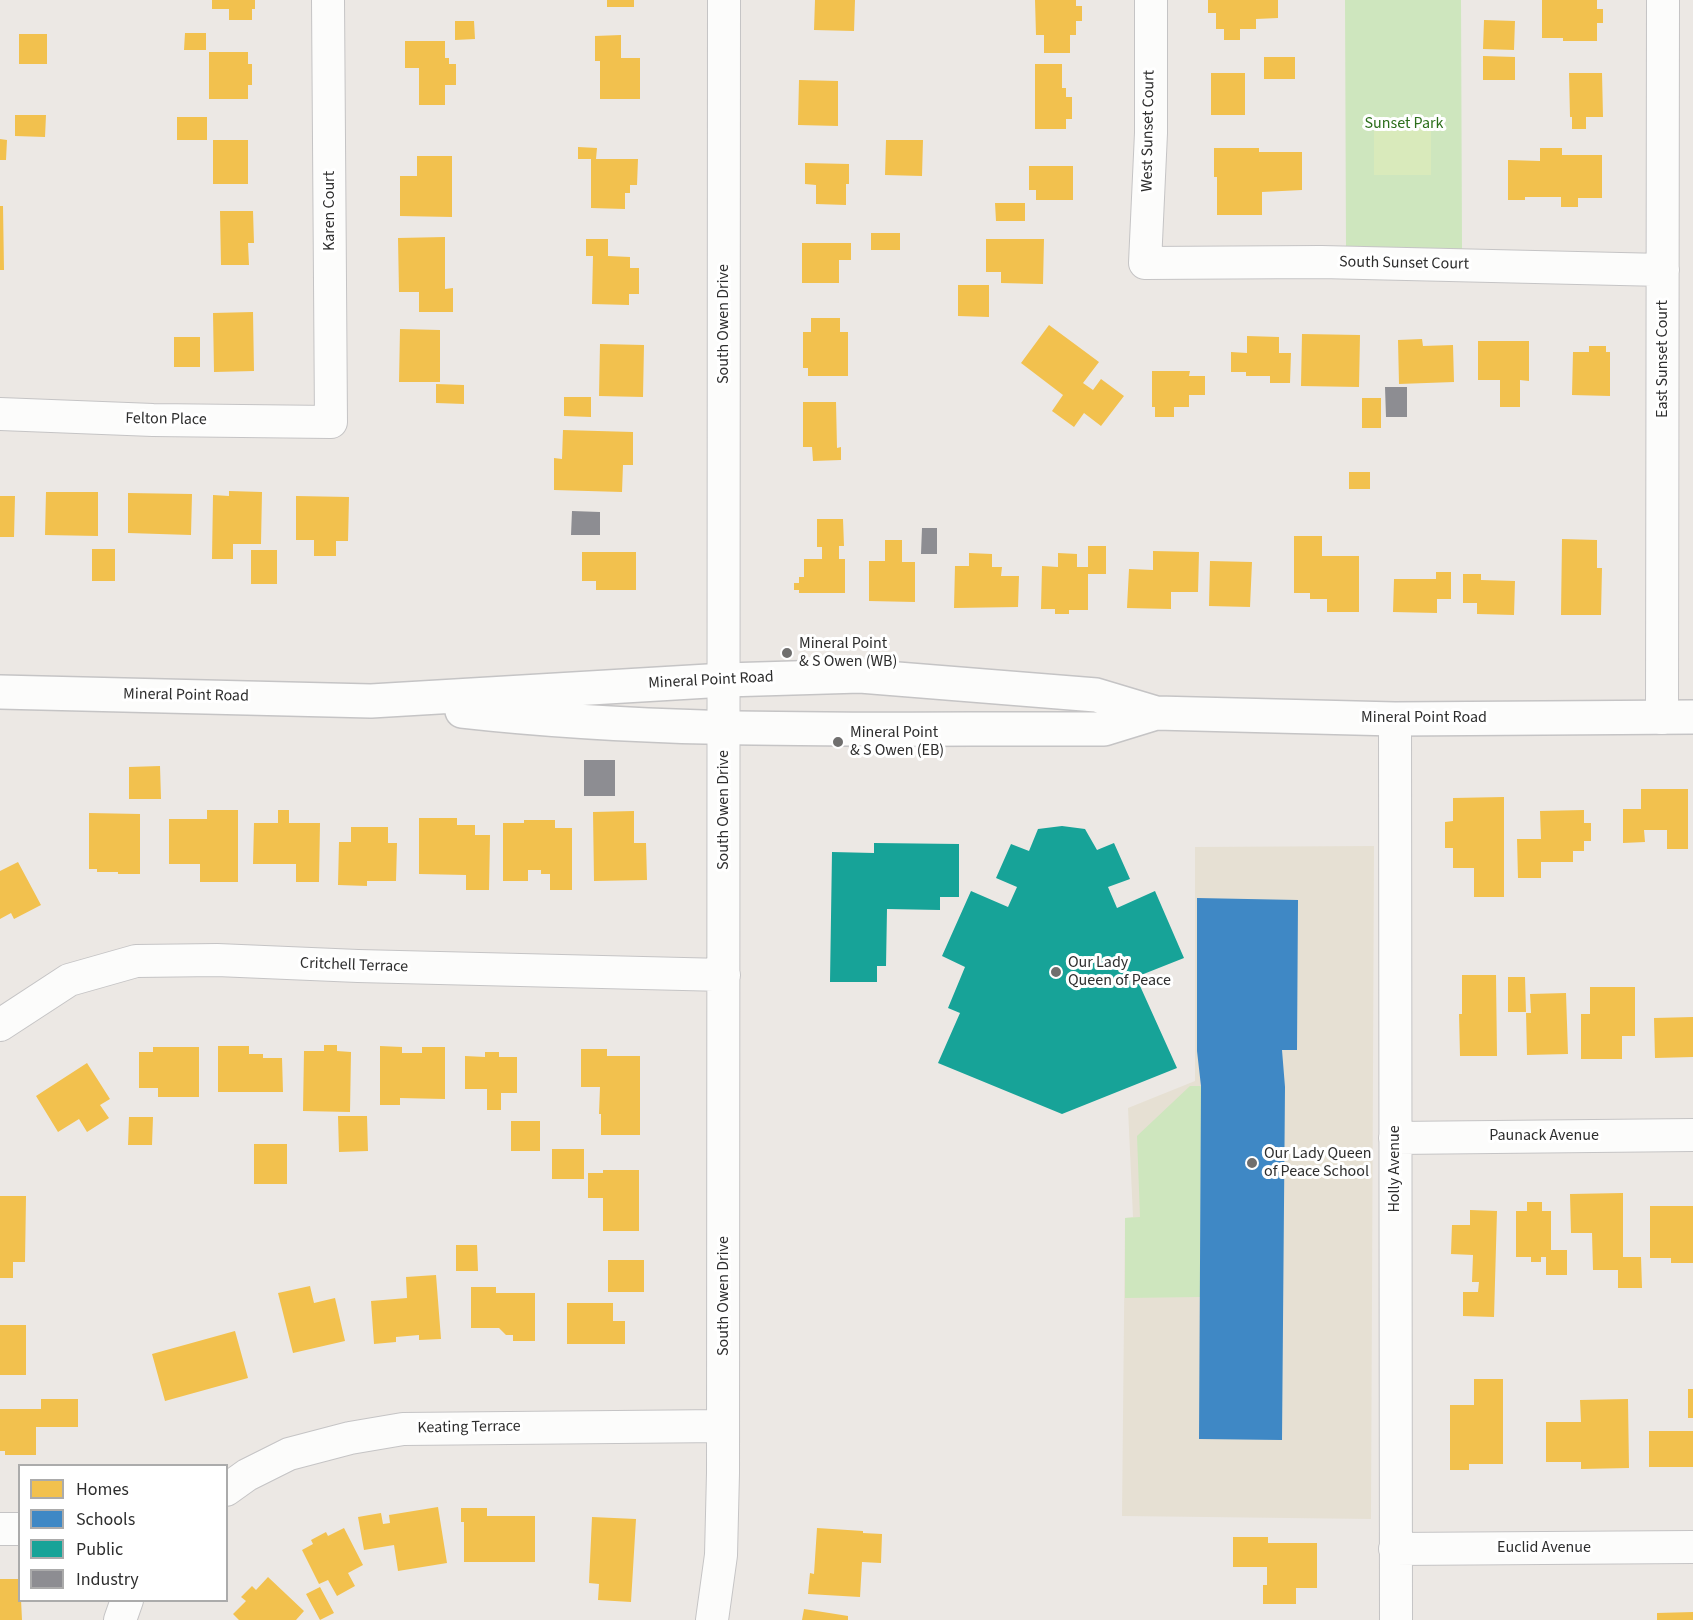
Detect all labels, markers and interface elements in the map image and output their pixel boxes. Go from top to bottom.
street label: West Sunset Court [1138,70,1160,192]
park label: Sunset Park [1365,114,1443,134]
street label: Karen Court [320,171,340,251]
street label: South Sunset Court [1339,253,1469,275]
street label: South Owen Drive [714,264,734,384]
street label: East Sunset Court [1653,300,1673,418]
street label: Felton Place [125,410,207,430]
place label: Mineral Point & S Owen (WB) [799,634,897,672]
marker: Mineral Point & S Owen (WB) [780,646,794,660]
street label: Mineral Point Road [648,668,774,694]
street label: Mineral Point Road [123,685,249,707]
street label: Mineral Point Road [1361,708,1487,728]
place label: Mineral Point & S Owen (EB) [850,723,944,761]
marker: Mineral Point & S Owen (EB) [831,735,845,749]
street label: South Owen Drive [714,750,734,870]
place label: Our Lady Queen of Peace [1068,953,1171,991]
street label: Critchell Terrace [300,955,408,977]
marker: Our Lady Queen of Peace [1049,965,1063,979]
street label: Holly Avenue [1385,1125,1405,1213]
street label: Paunack Avenue [1489,1126,1599,1146]
place label: Our Lady Queen of Peace School [1264,1144,1371,1182]
marker: Our Lady Queen of Peace School [1245,1156,1259,1170]
street label: South Owen Drive [714,1236,734,1356]
street label: Keating Terrace [417,1418,521,1438]
legend [18,1464,228,1602]
text: Homes [76,1477,129,1502]
text: Schools [76,1507,135,1532]
text: Public [76,1537,123,1562]
street label: Euclid Avenue [1497,1538,1591,1558]
text: Industry [76,1567,139,1592]

